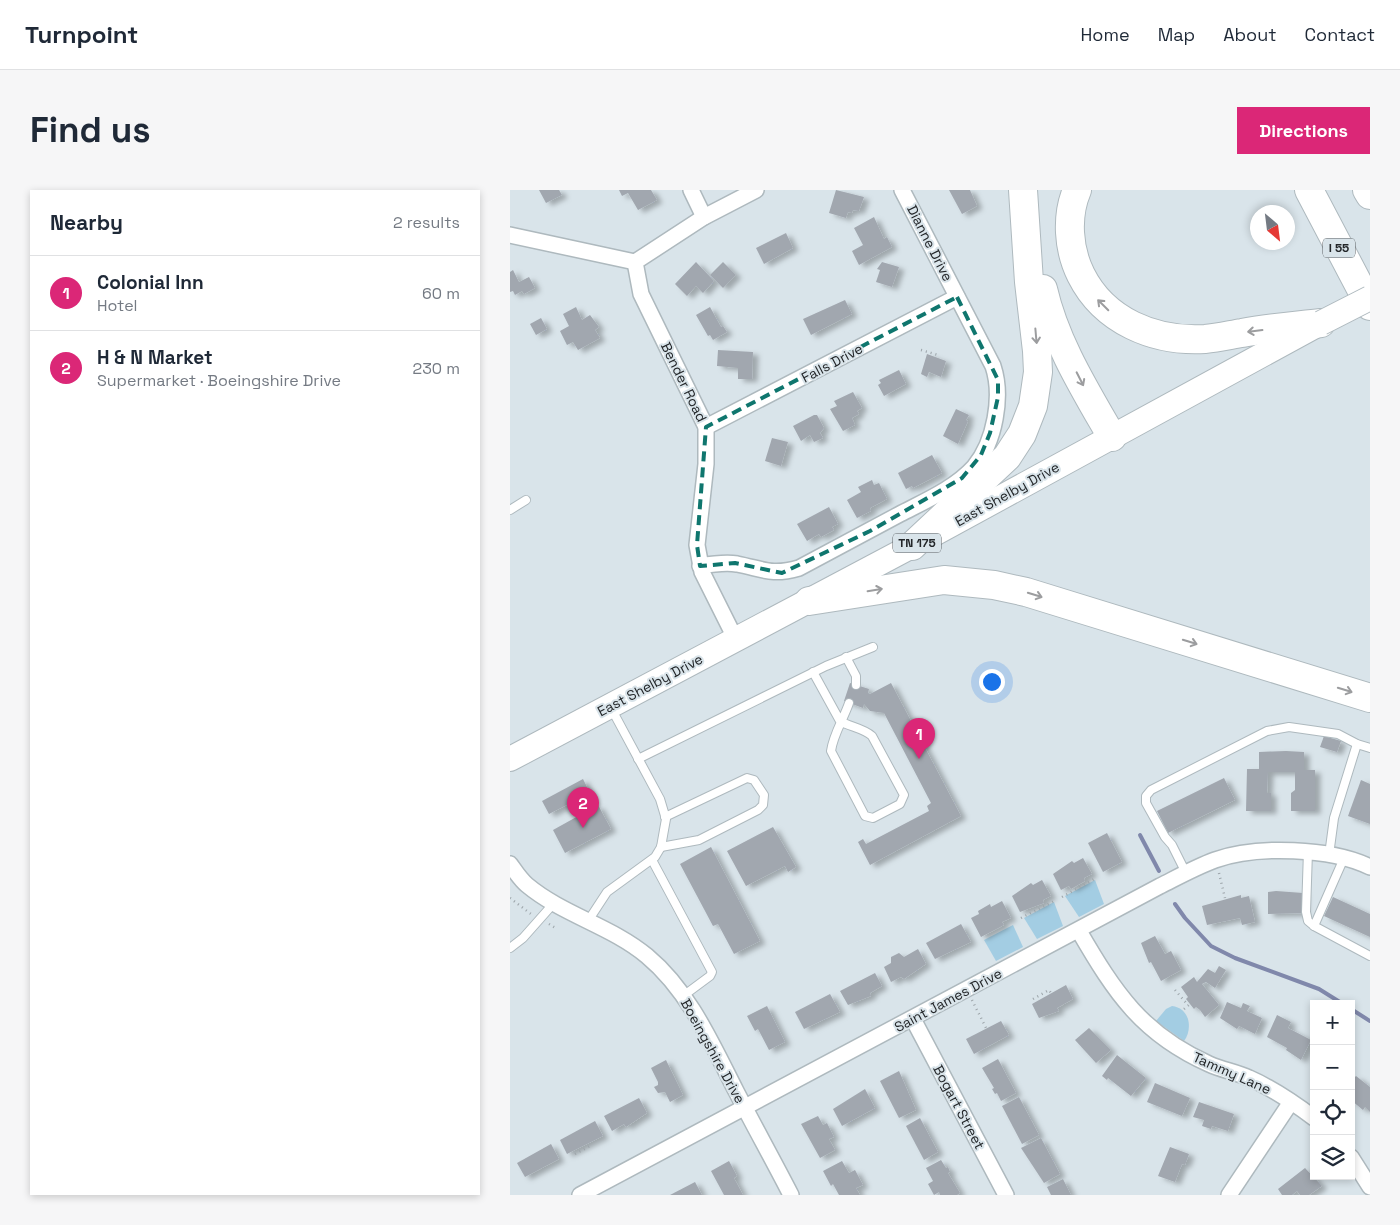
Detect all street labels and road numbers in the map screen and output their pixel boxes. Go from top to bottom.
street label: Dianne Drive [903,202,957,284]
road number: I 55 [1323,238,1355,258]
street label: Bender Road [657,339,711,425]
street label: Falls Drive [798,339,866,387]
street label: East Shelby Drive [952,458,1062,530]
road number: TN 175 [893,533,941,552]
street label: East Shelby Drive [594,650,706,720]
street label: Saint James Drive [891,964,1005,1036]
street label: Boeingshire Drive [677,995,749,1107]
street label: Tammy Lane [1190,1048,1274,1098]
street label: Bogart Street [929,1062,989,1152]

